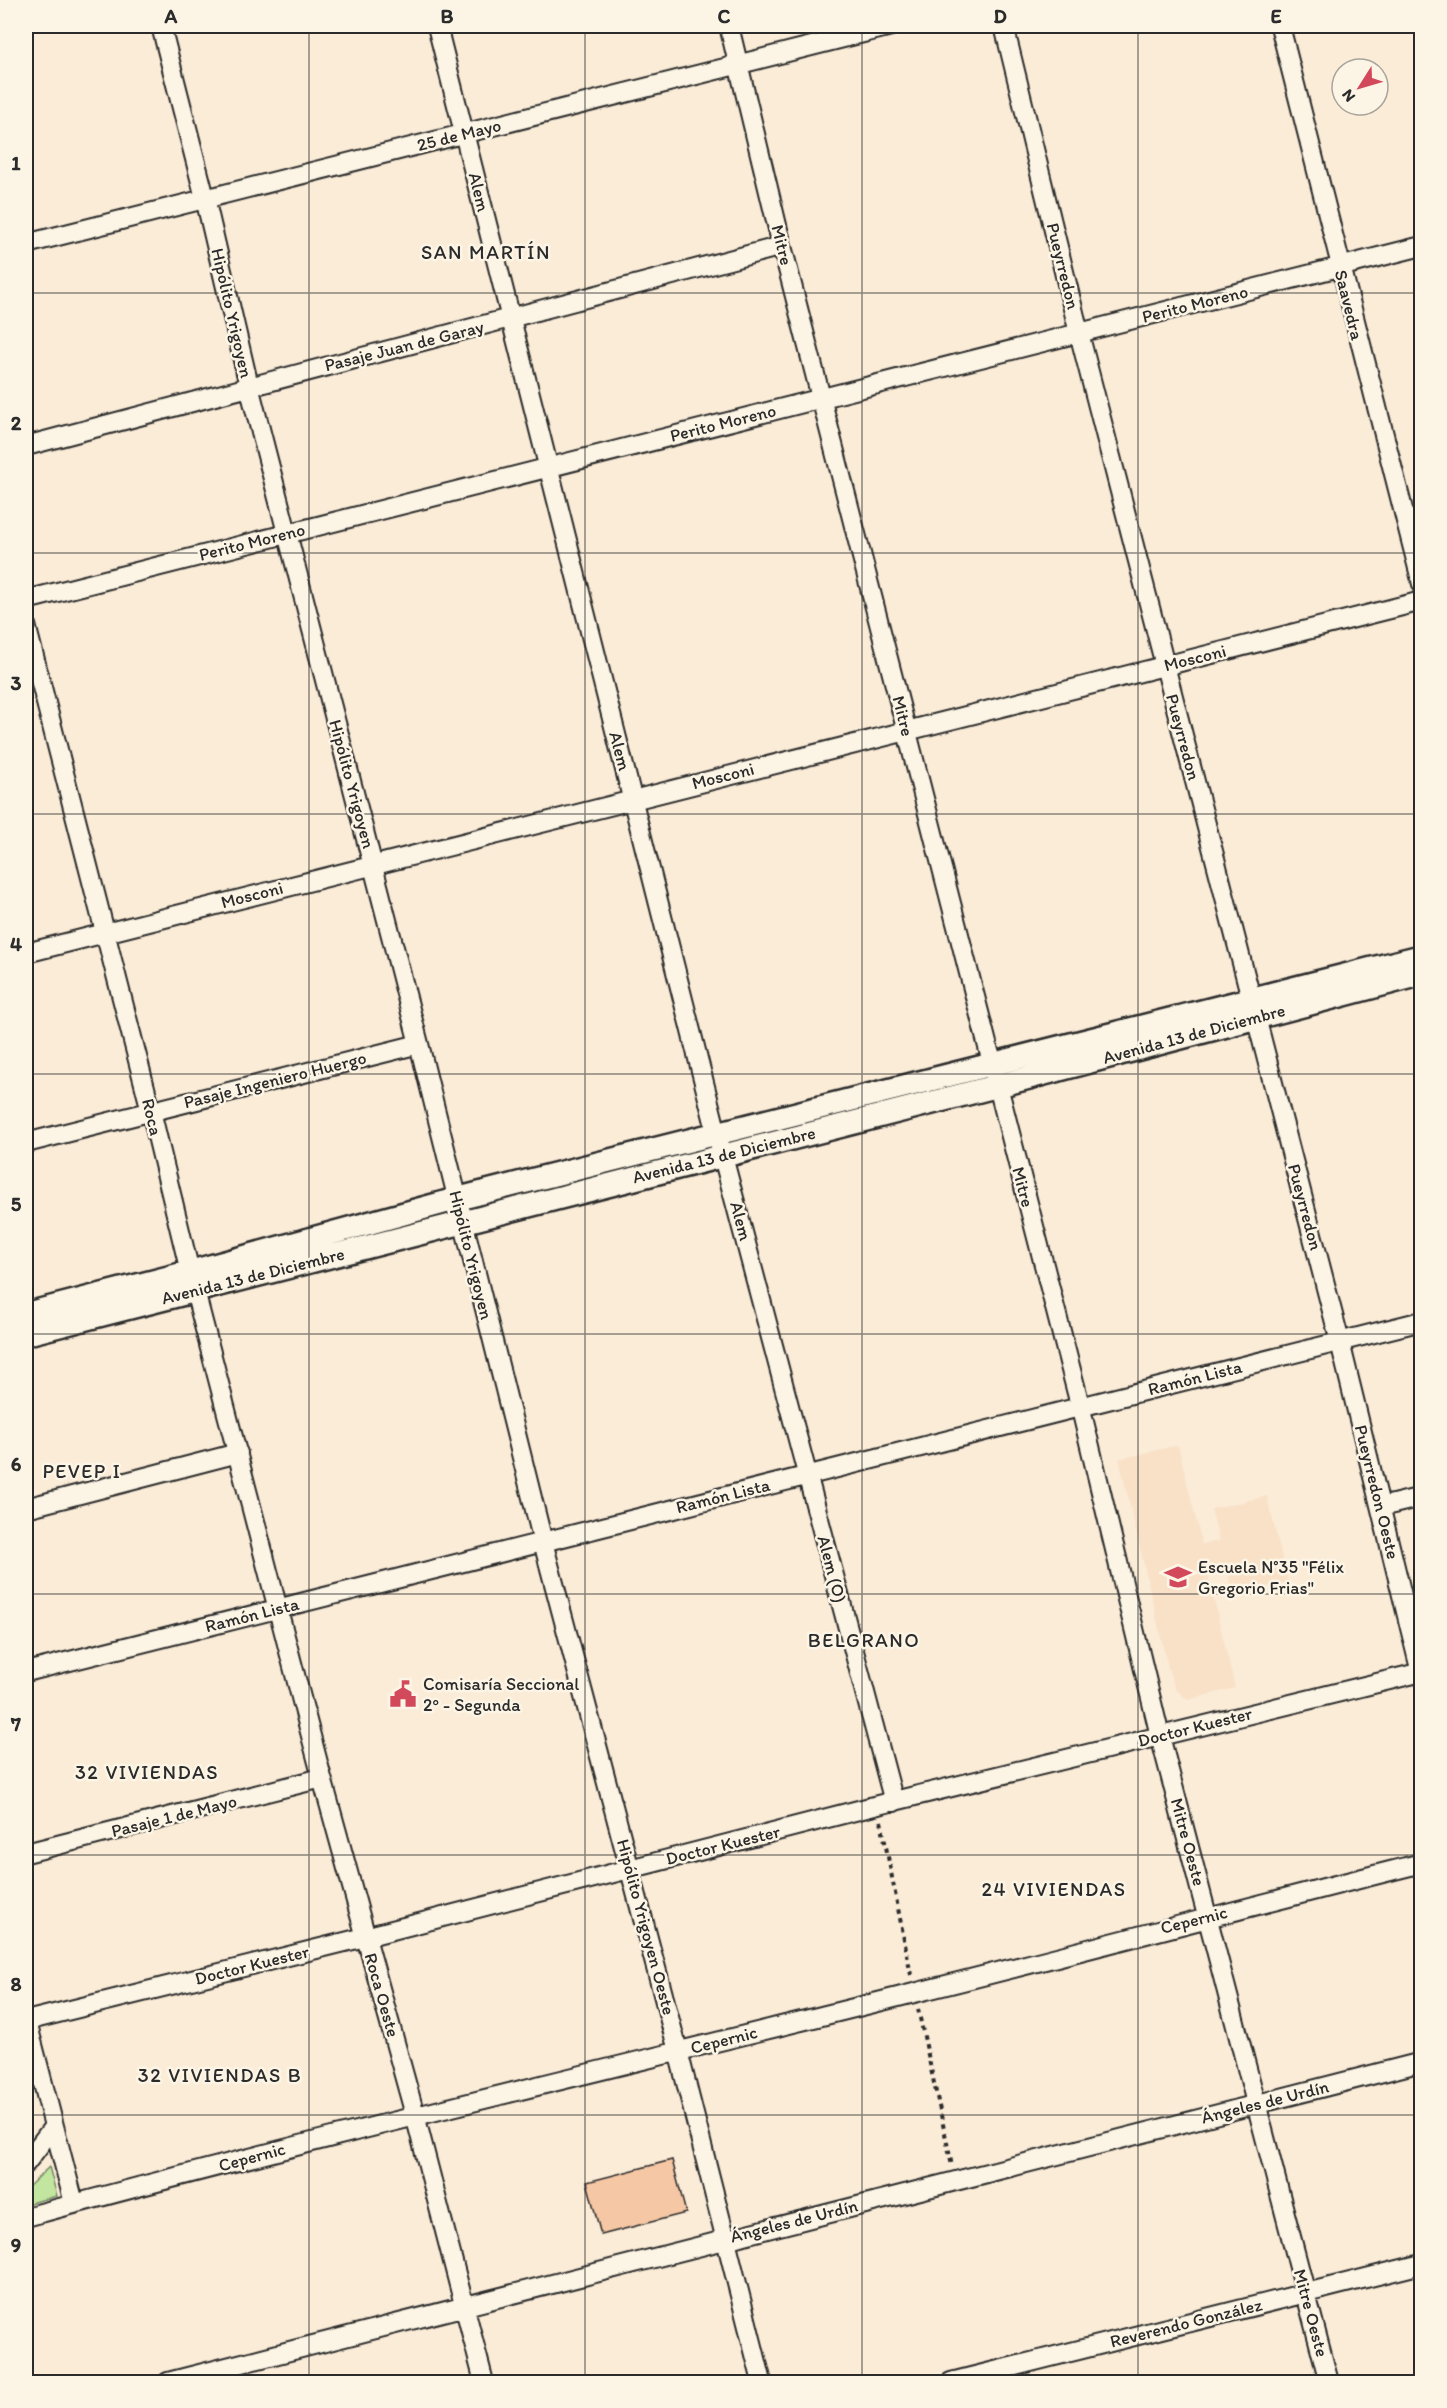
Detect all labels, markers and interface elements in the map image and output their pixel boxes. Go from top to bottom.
text: A [164,4,178,28]
text: B [441,4,454,28]
text: C [718,4,731,28]
text: D [993,4,1007,28]
text: E [1270,4,1282,28]
north arrow [1330,57,1390,117]
text: N [1338,86,1359,106]
street label: 25 de Mayo [415,114,503,156]
text: 1 [11,151,21,175]
street label: Alem [464,170,495,214]
street label: Pueyrredon [1042,220,1084,312]
street label: Mitre [766,223,798,267]
district label: SAN MARTÍN [421,240,551,264]
street label: Hipólito Yrigoyen [206,246,258,380]
street label: Saavedra [1330,268,1368,343]
street label: Perito Moreno [1140,280,1250,328]
street label: Pasaje Juan de Garay [322,315,486,376]
street label: Perito Moreno [668,399,778,447]
text: 2 [11,411,22,435]
street label: Perito Moreno [197,518,307,566]
street label: Mosconi [1162,640,1228,676]
text: 3 [11,671,22,695]
street label: Pueyrredon [1161,691,1205,783]
street label: Mitre [887,694,919,738]
street label: Hipólito Yrigoyen [324,717,380,851]
street label: Alem [604,729,636,774]
street label: Mosconi [690,758,756,794]
street label: Mosconi [219,877,285,913]
text: 4 [10,932,22,956]
street label: Avenida 13 de Diciembre [1100,999,1288,1069]
street label: Pasaje Ingeniero Huergo [181,1047,369,1113]
street label: Roca [137,1096,167,1138]
street label: Avenida 13 de Diciembre [630,1122,818,1188]
street label: Pueyrredon [1283,1161,1327,1253]
street label: Mitre [1007,1164,1039,1210]
street label: Hipólito Yrigoyen [444,1188,498,1322]
text: 5 [11,1192,22,1216]
street label: Alem [725,1199,757,1244]
street label: Avenida 13 de Diciembre [159,1243,347,1309]
street label: Ramón Lista [1146,1356,1245,1400]
street label: Pueyrredon Oeste [1350,1422,1404,1562]
text: 6 [11,1452,22,1476]
district label: PEVEP I [42,1459,122,1483]
street label: Ramón Lista [674,1474,773,1518]
street label: Alem (O) [813,1533,851,1605]
place label: Escuela N°35 "Félix Gregorio Frias" [1198,1556,1344,1599]
school or university icon: Escuela N°35 "Félix Gregorio Frias" [1163,1562,1193,1592]
street label: Ramón Lista [203,1593,302,1637]
district label: BELGRANO [808,1628,920,1652]
place label: Comisaría Seccional 2º - Segunda [423,1673,579,1716]
public building icon: Comisaría Seccional 2º - Segunda [388,1679,418,1709]
street label: Doctor Kuester [1135,1702,1255,1752]
text: 7 [10,1712,21,1736]
district label: 32 VIVIENDAS [75,1760,219,1784]
street label: Pasaje 1 de Mayo [109,1790,239,1842]
street label: Mitre Oeste [1166,1796,1210,1888]
street label: Doctor Kuester [663,1820,783,1870]
street label: Hipólito Yrigoyen Oeste [612,1837,680,2017]
district label: 24 VIVIENDAS [981,1877,1127,1901]
street label: Cepernic [1158,1901,1230,1939]
street label: Doctor Kuester [192,1940,312,1990]
street label: Roca Oeste [360,1950,404,2040]
text: 8 [11,1972,22,1996]
street label: Cepernic [688,2021,760,2059]
district label: 32 VIVIENDAS B [138,2063,302,2087]
street label: Ángeles de Urdín [1199,2075,1331,2128]
street label: Cepernic [216,2138,288,2176]
street label: Ángeles de Urdín [728,2194,860,2247]
text: 9 [11,2233,21,2257]
street label: Mitre Oeste [1289,2267,1333,2359]
street label: Reverendo González [1108,2293,1264,2353]

